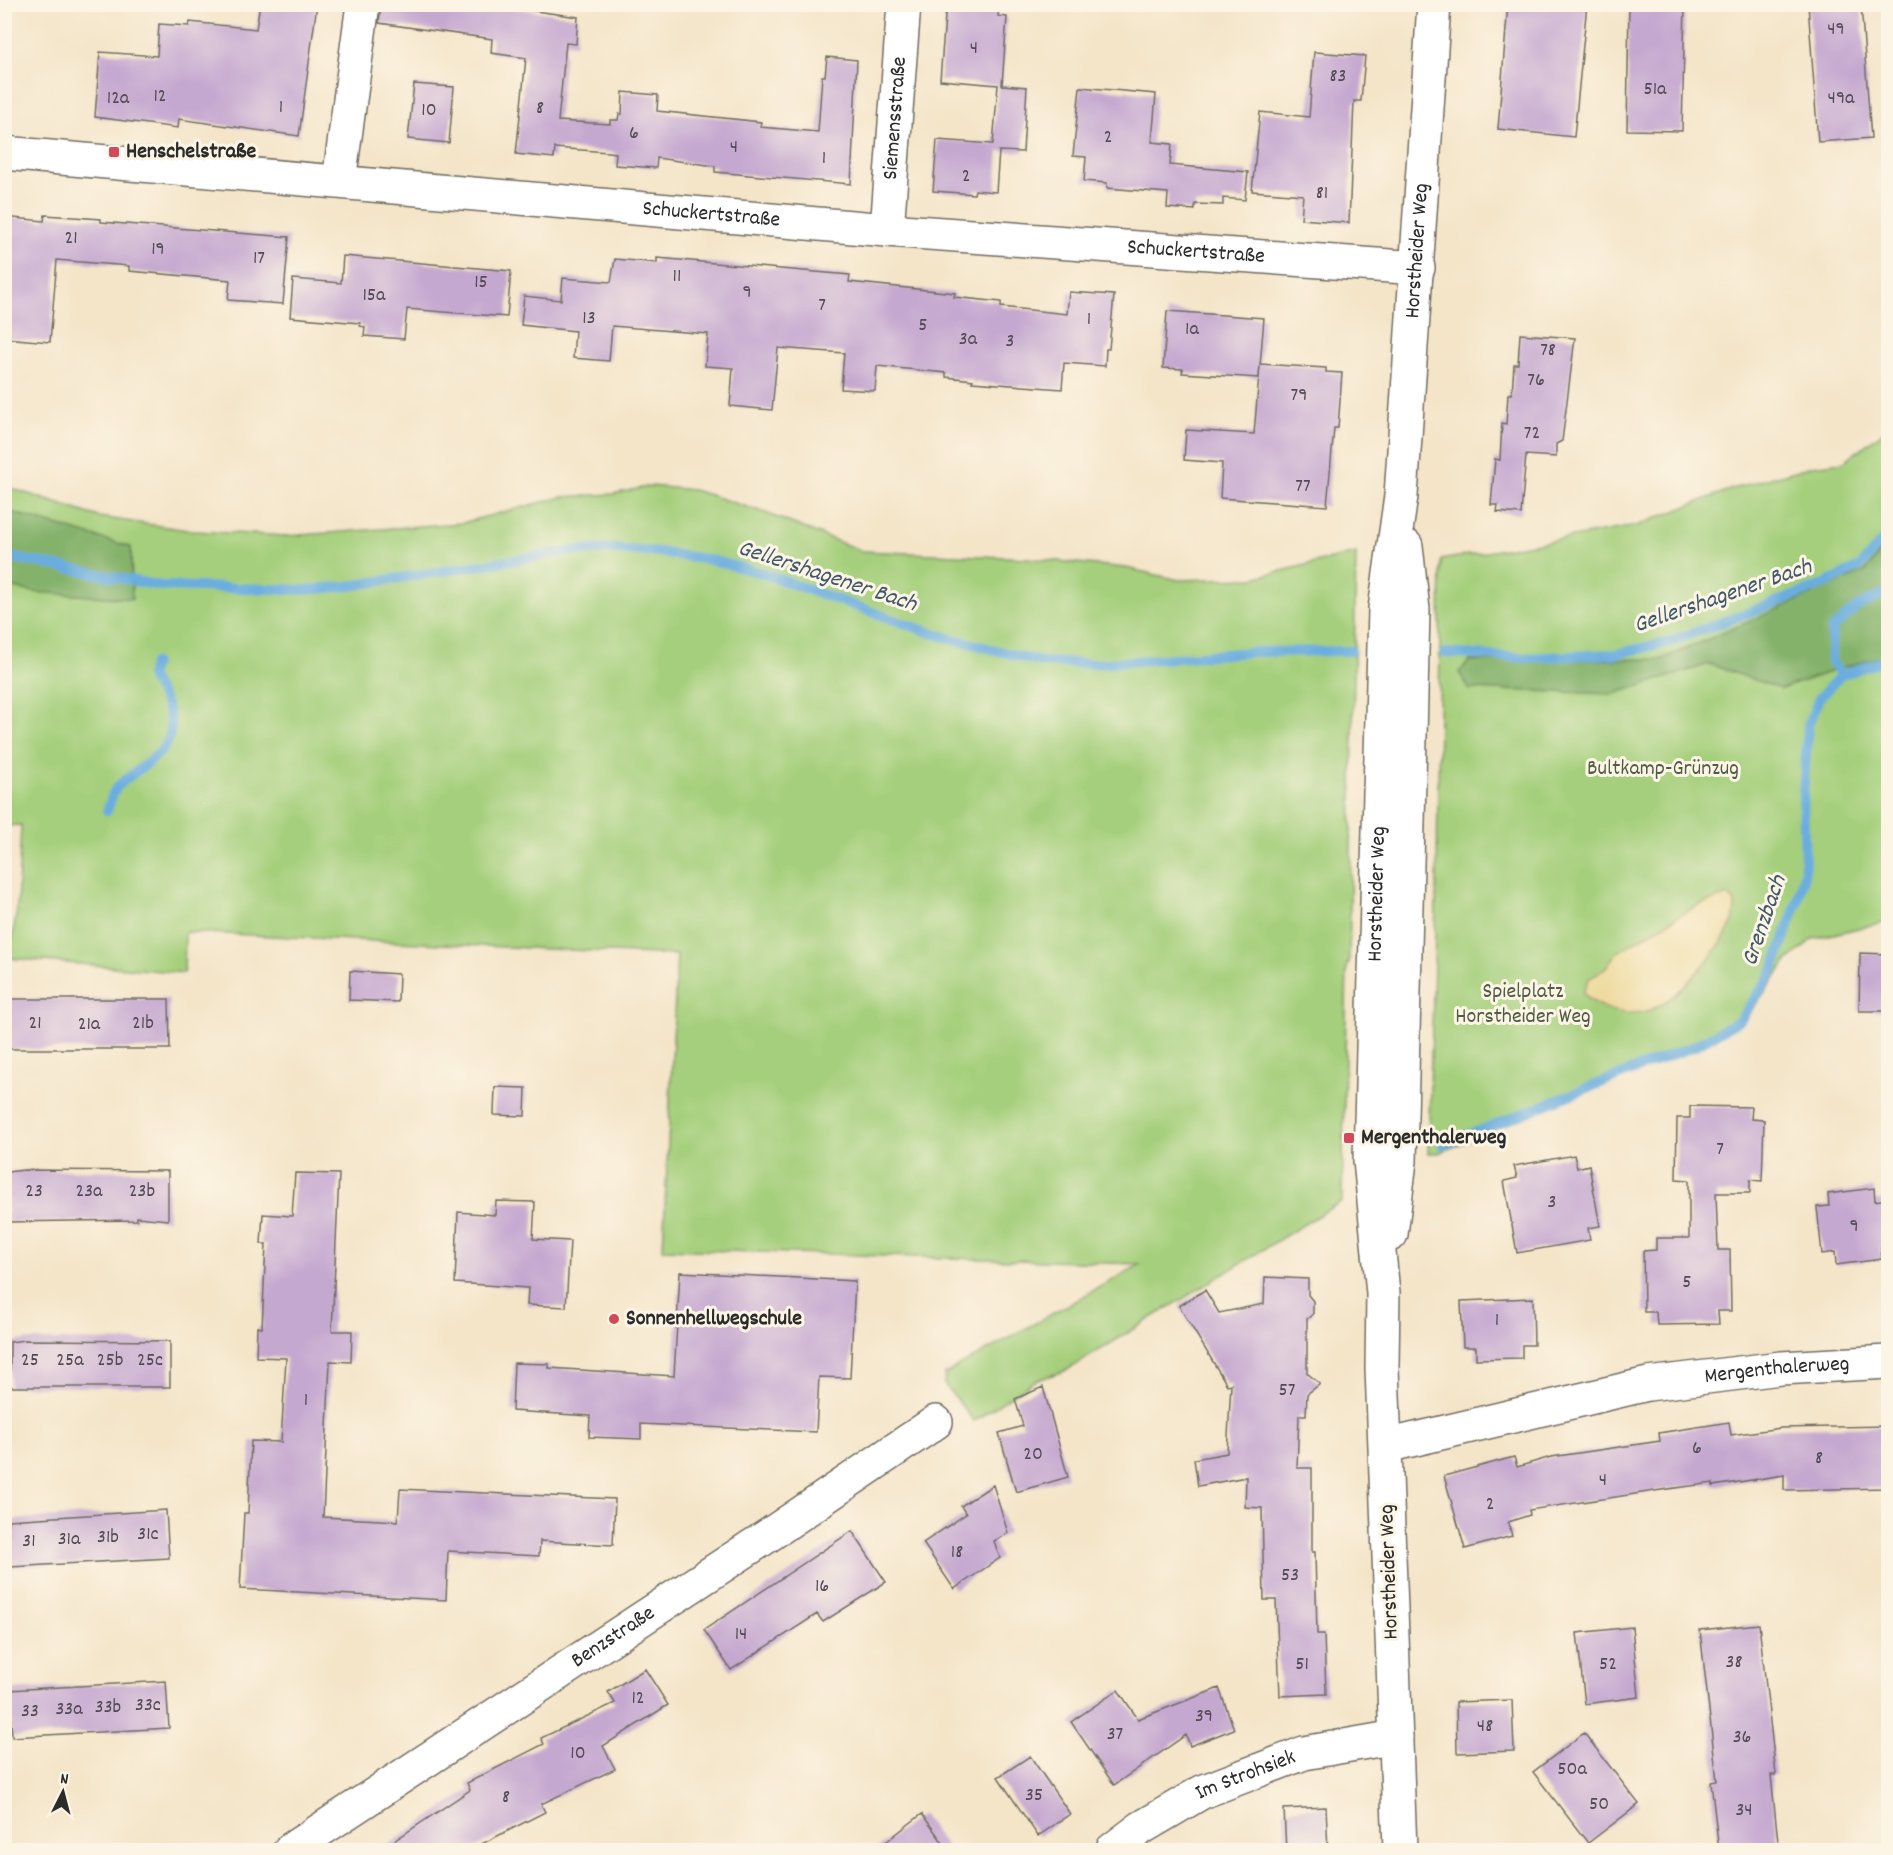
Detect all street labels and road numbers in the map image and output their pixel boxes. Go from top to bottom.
street label: Siemensstraße [875,55,915,181]
street label: Horstheider Weg [1397,182,1437,320]
street label: Schuckertstraße [641,193,781,236]
street label: Schuckertstraße [1126,232,1266,272]
street label: Horstheider Weg [1360,826,1395,962]
street label: Mergenthalerweg [1703,1349,1850,1393]
street label: Horstheider Weg [1372,1504,1408,1640]
street label: Benzstraße [565,1598,661,1676]
street label: Im Strohsiek [1189,1742,1300,1808]

